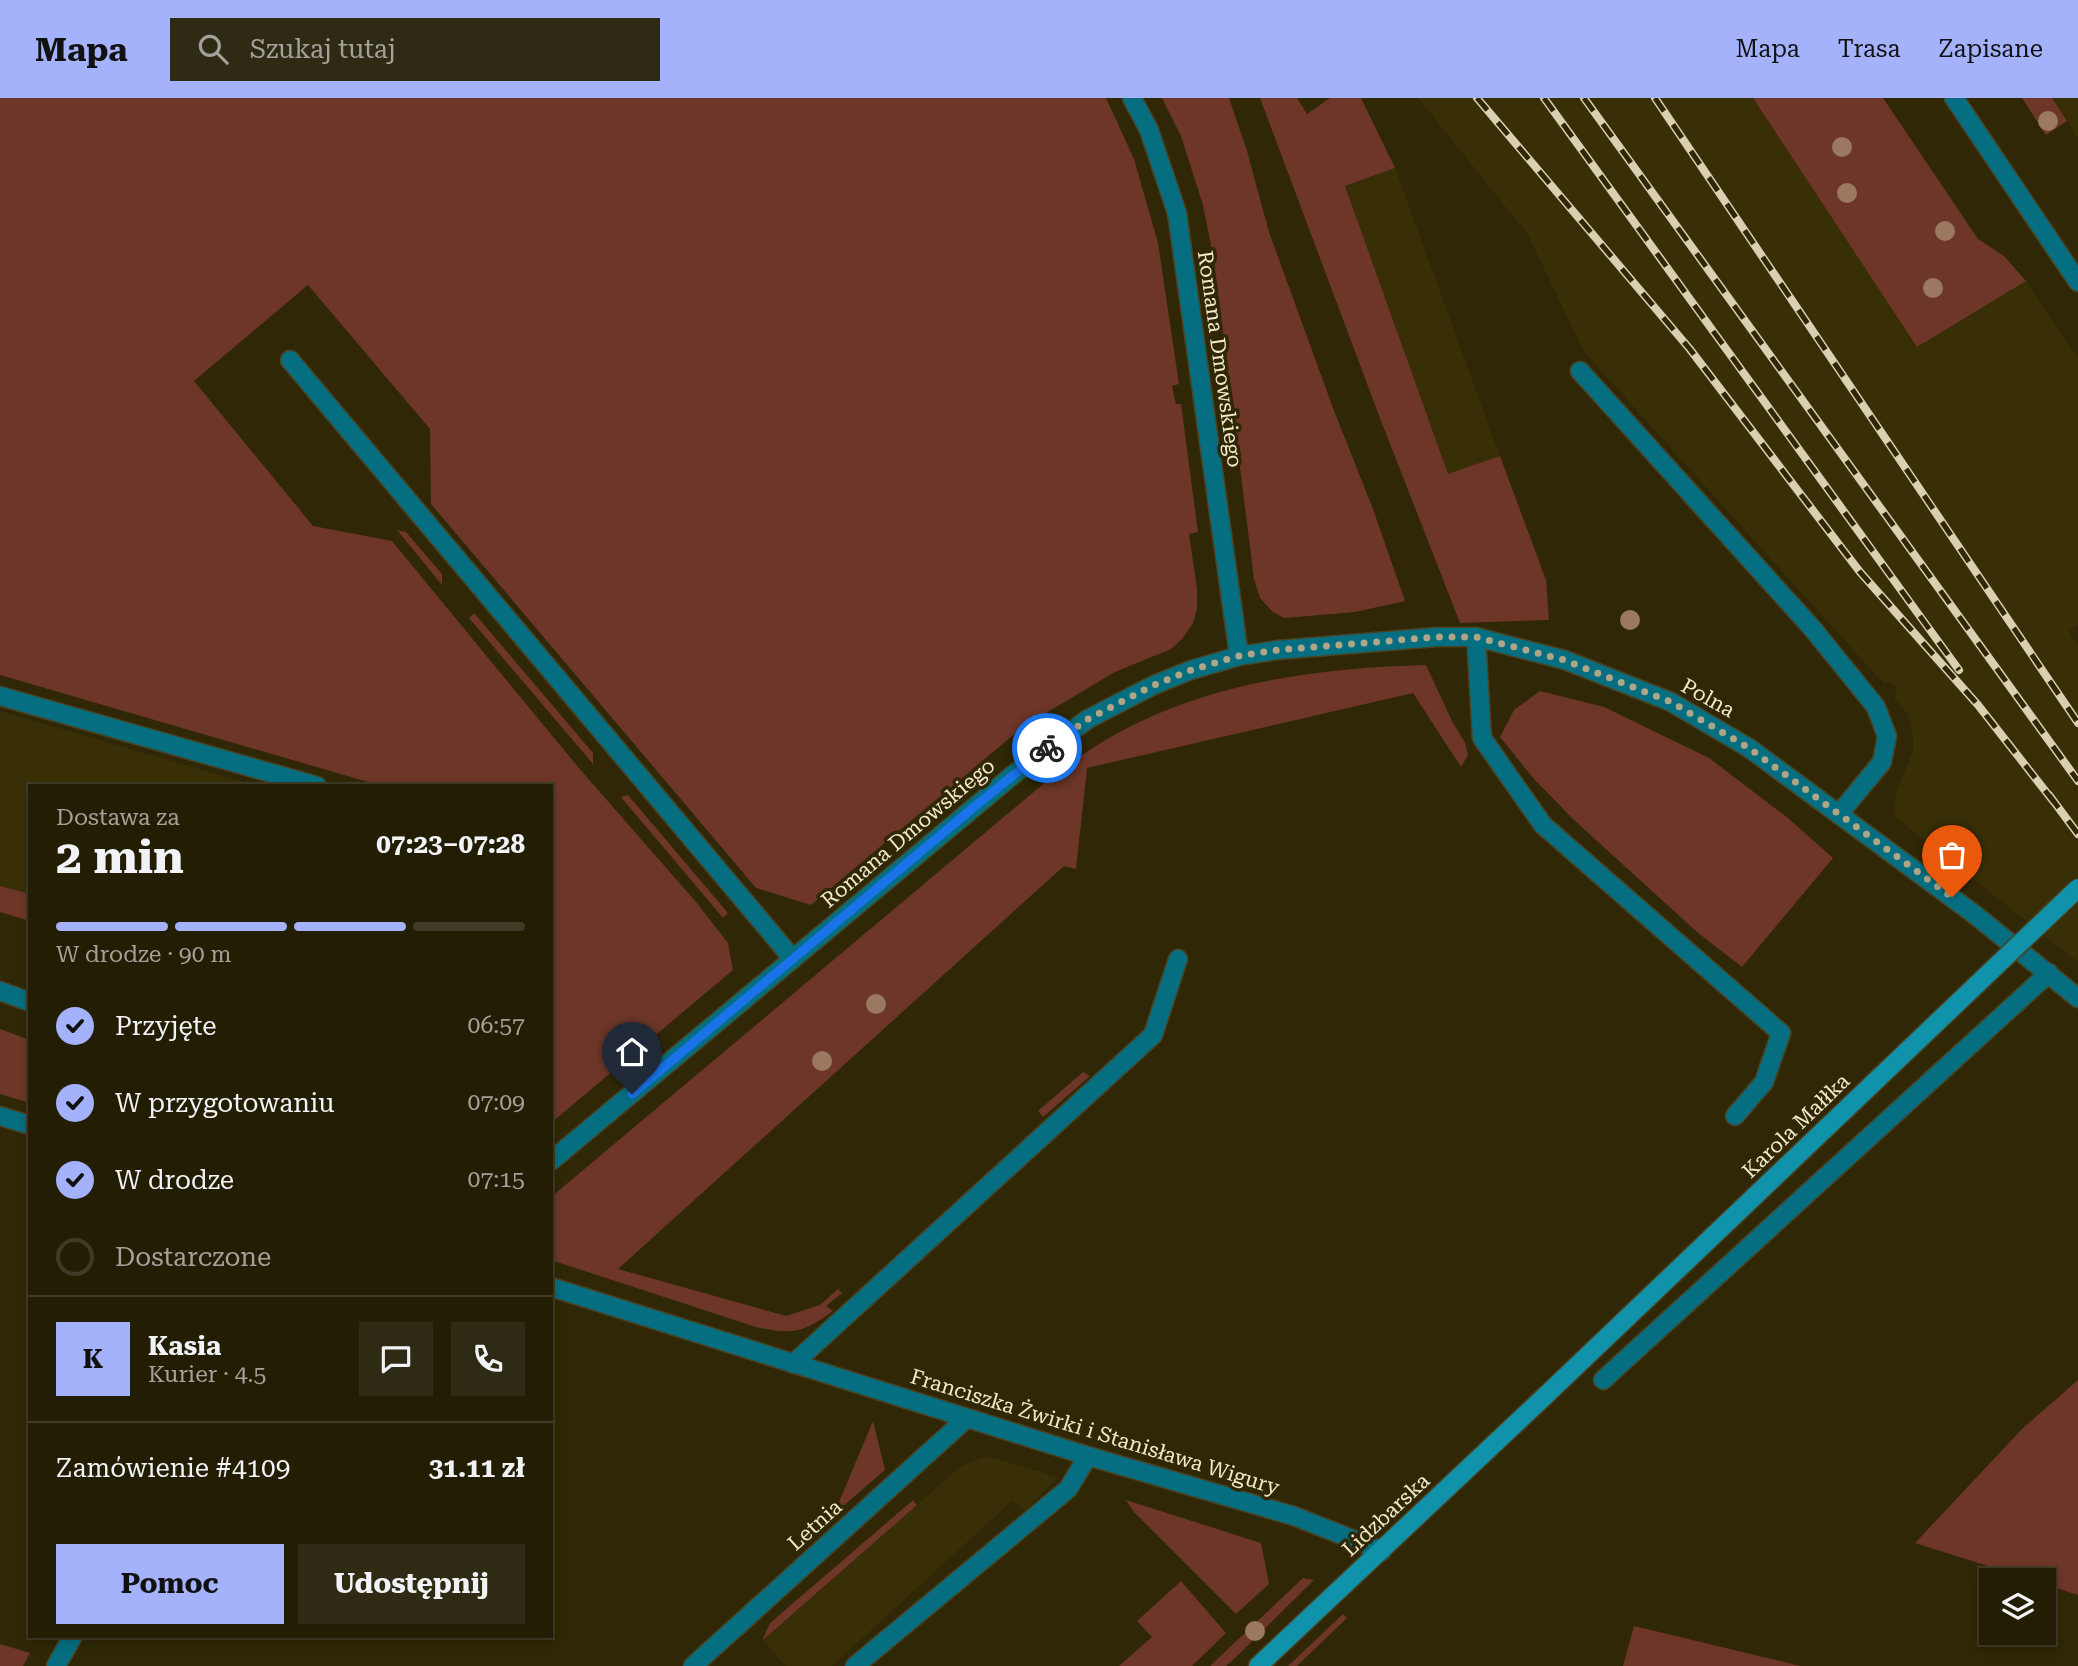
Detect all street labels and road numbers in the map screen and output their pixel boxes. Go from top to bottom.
street label: Romana Dmowskiego [1193,249,1247,469]
street label: Polna [1677,674,1739,723]
street label: Romana Dmowskiego [816,753,1000,913]
street label: Karola Małłka [1738,1069,1855,1183]
street label: Franciszka Żwirki i Stanisława Wigury [908,1364,1283,1500]
street label: Lidzbarska [1337,1468,1435,1561]
street label: Letnia [783,1494,847,1555]

